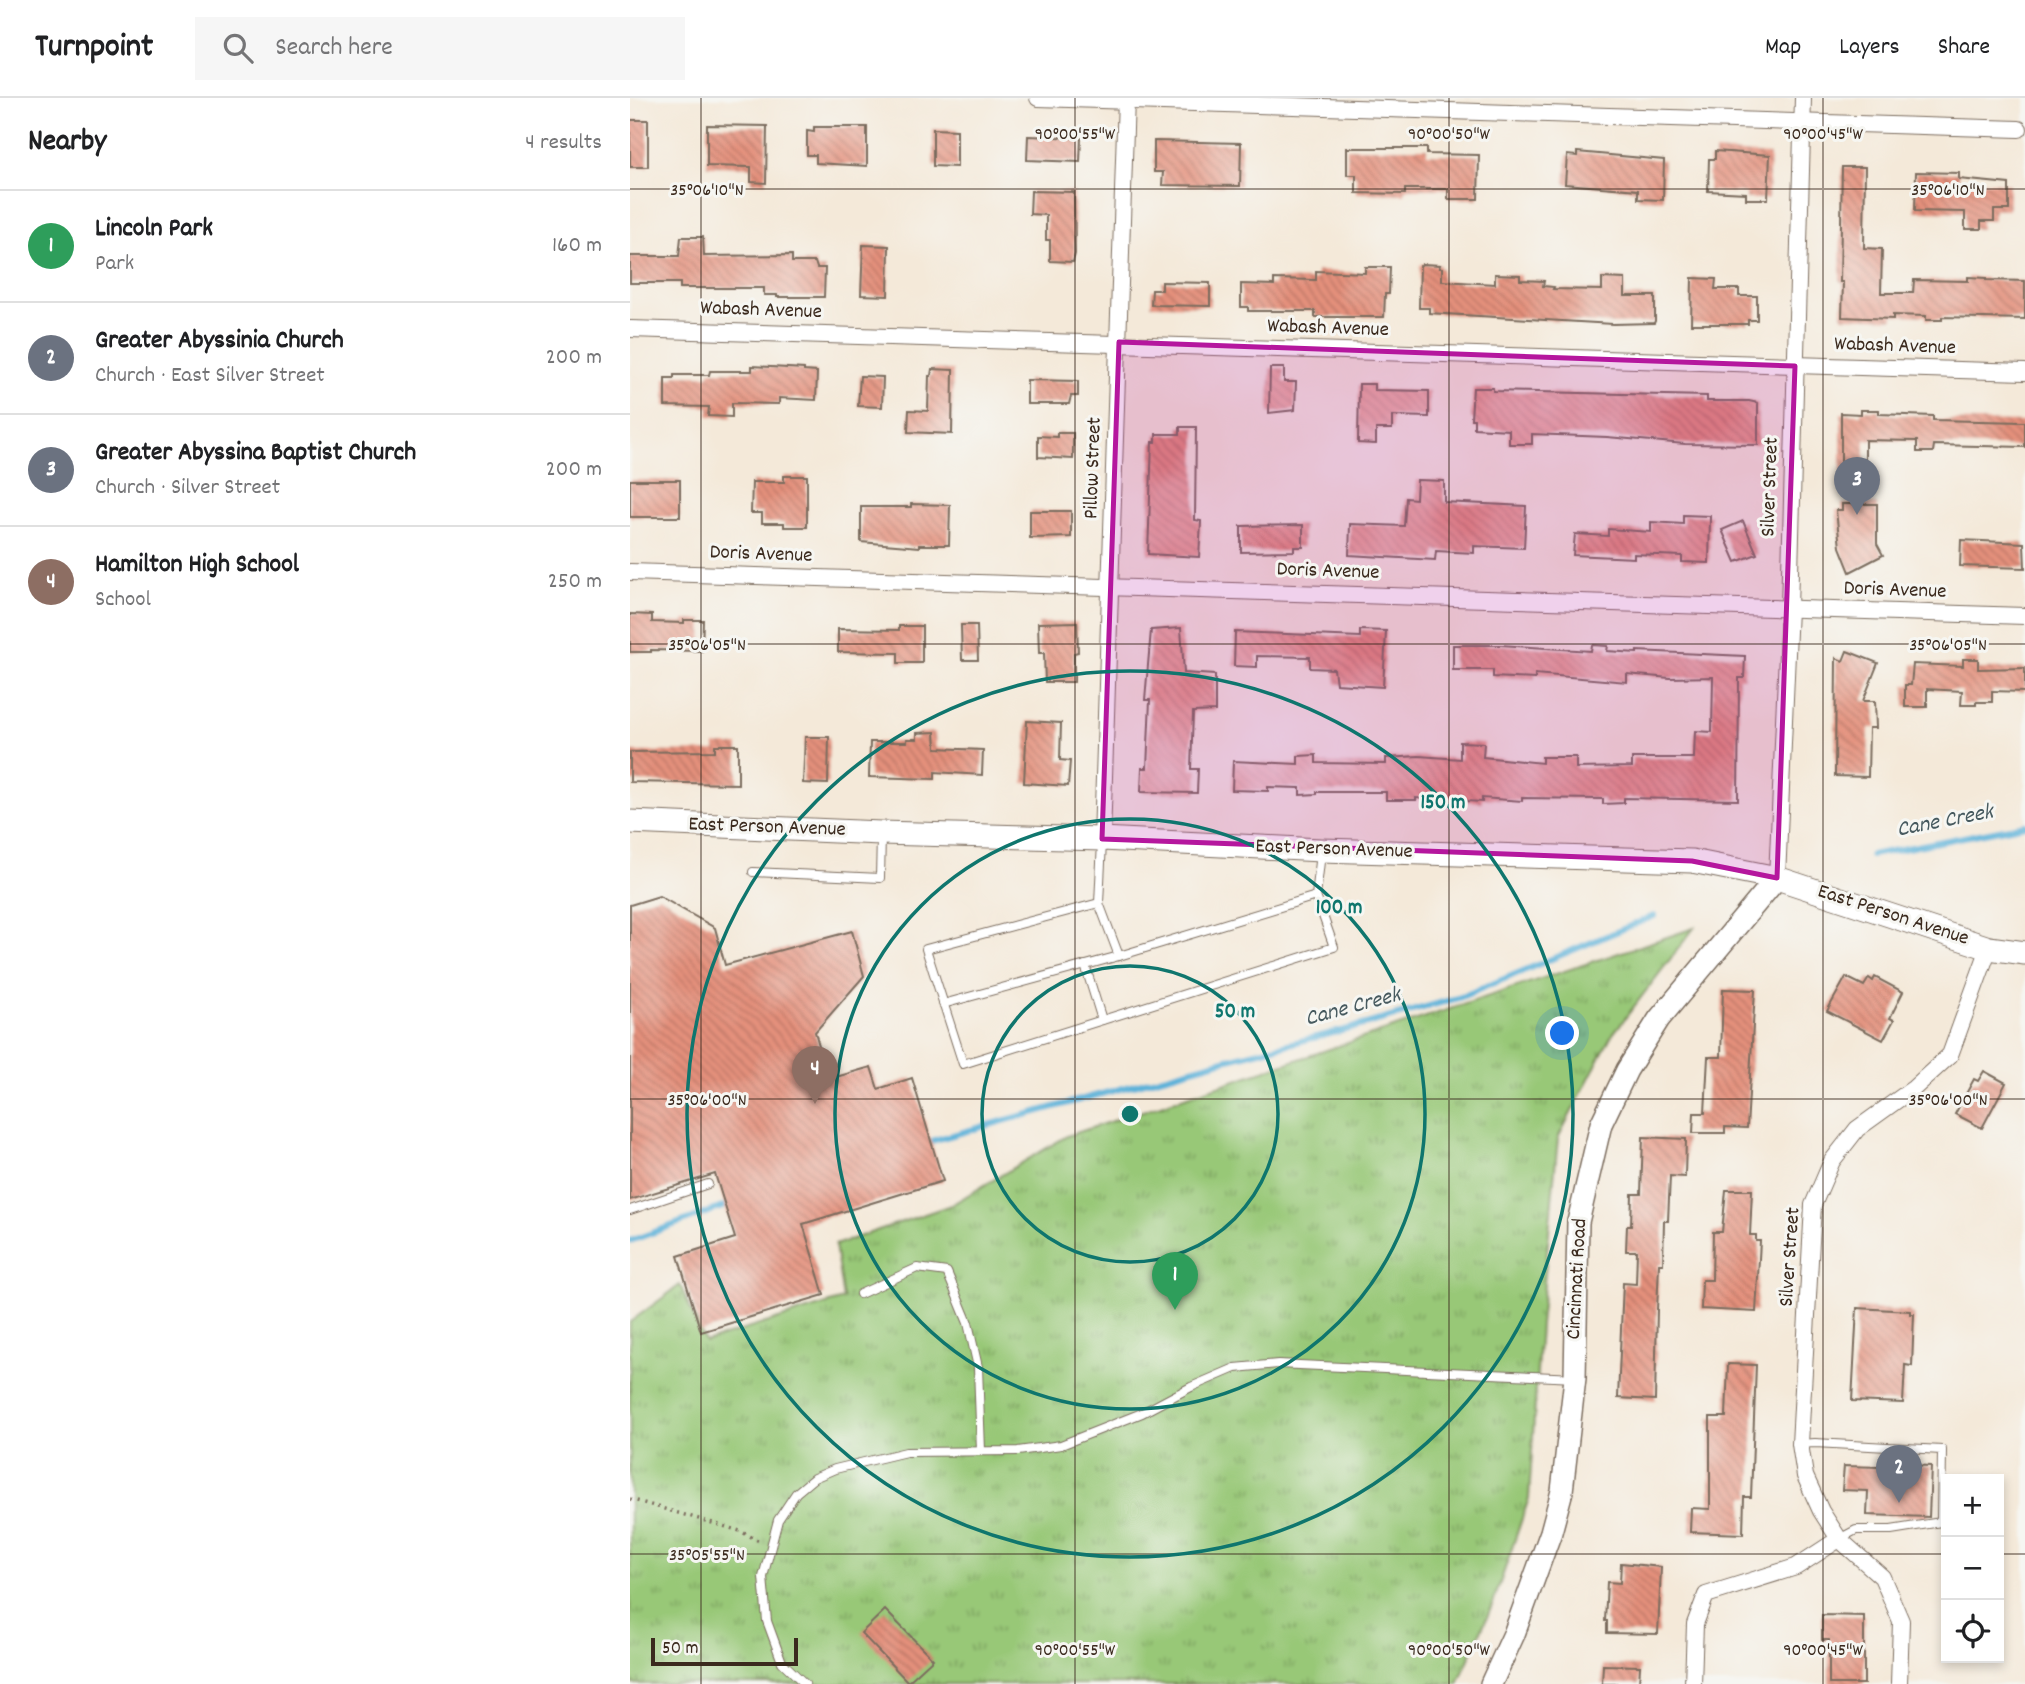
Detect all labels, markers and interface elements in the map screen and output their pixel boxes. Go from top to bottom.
search box [195,17,685,80]
text: Turnpoint [35,25,153,72]
icon: search [219,29,257,67]
text: Search here [275,30,393,67]
text: Map [1765,31,1801,65]
text: Layers [1839,31,1900,65]
text: Share [1938,31,1990,65]
text: Nearby [28,122,106,165]
text: 90°00'55"W [1035,123,1116,148]
text: 90°00'50"W [1408,123,1491,148]
text: 90°00'45"W [1783,123,1863,148]
text: 4 results [525,127,602,160]
text: 35°06'10"N [670,179,744,204]
text: 35°06'10"N [1911,179,1985,204]
text: Lincoln Park [95,211,213,248]
text: 1 [48,230,54,263]
text: 160 m [552,230,602,263]
text: Park [95,248,134,281]
street label: Wabash Avenue [700,294,822,328]
street label: Wabash Avenue [1267,312,1389,346]
text: Greater Abyssinia Church [95,323,344,360]
street label: Wabash Avenue [1834,330,1956,364]
text: 2 [46,342,56,375]
text: 200 m [546,342,602,375]
text: Church · East Silver Street [95,360,325,393]
street label: Pillow Street [1077,416,1111,520]
text: Greater Abyssina Baptist Church [95,435,416,472]
street label: Silver Street [1754,436,1788,537]
text: 3 [46,454,56,487]
text: 200 m [546,454,602,487]
pin: 3 [1834,457,1880,515]
text: Church · Silver Street [95,472,280,505]
street label: Doris Avenue [709,538,813,572]
text: Hamilton High School [95,547,299,584]
street label: Doris Avenue [1276,555,1380,589]
text: 4 [46,566,56,599]
text: 250 m [548,566,602,599]
street label: Doris Avenue [1843,574,1947,608]
text: School [95,584,151,617]
text: 35°06'05"N [668,634,746,659]
text: 35°06'05"N [1909,634,1987,659]
text: 150 m [1420,789,1466,819]
water label: Cane Creek [1894,796,1999,848]
street label: East Person Avenue [688,810,846,846]
street label: East Person Avenue [1255,832,1413,868]
street label: East Person Avenue [1813,877,1973,955]
text: 100 m [1316,894,1362,924]
water label: Cane Creek [1302,979,1407,1037]
text: 50 m [1215,998,1255,1028]
your location [1545,1016,1579,1050]
pin: 4 [792,1046,838,1104]
text: 35°06'00"N [667,1089,747,1114]
text: 35°06'00"N [1908,1089,1988,1114]
centre of rings [1118,1102,1142,1126]
street label: Silver Street [1773,1206,1809,1308]
street label: Cincinnati Road [1560,1218,1596,1340]
pin: 1 [1152,1252,1198,1310]
pin: 2 [1876,1445,1922,1503]
map controls [1941,1474,2004,1663]
button: + [1941,1474,2004,1537]
button: − [1941,1537,2004,1600]
text: 35°05'55"N [669,1544,745,1569]
button: locate [1941,1600,2004,1663]
scale bar [651,1635,798,1667]
text: 50 m [662,1636,699,1663]
text: 90°00'55"W [1035,1639,1116,1664]
text: 90°00'50"W [1408,1639,1491,1664]
text: 90°00'45"W [1783,1639,1863,1664]

